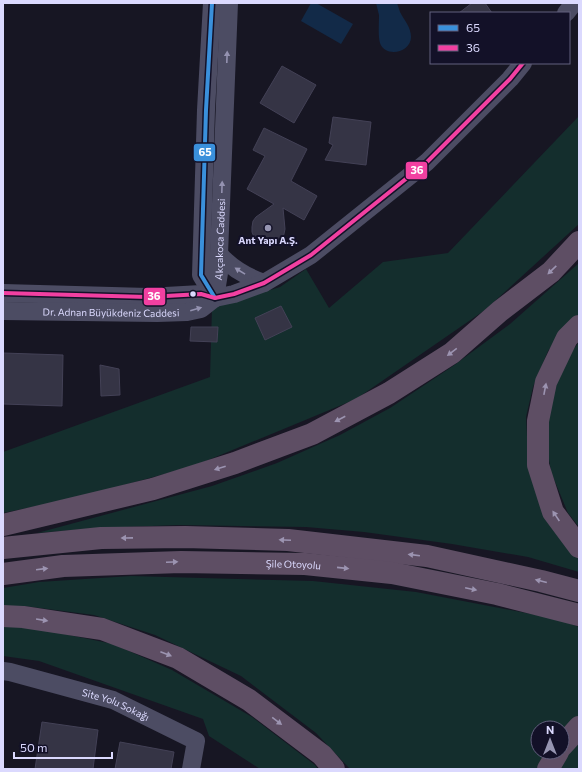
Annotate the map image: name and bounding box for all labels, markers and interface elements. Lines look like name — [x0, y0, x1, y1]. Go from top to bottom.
legend — [430, 12, 570, 64]
text: 65 — [466, 20, 480, 34]
text: 36 — [466, 40, 480, 54]
one-way arrow — [224, 50, 230, 63]
line badge: 65 — [193, 143, 216, 162]
text: 65 — [198, 145, 212, 158]
line badge: 36 — [405, 161, 428, 180]
text: 36 — [410, 163, 424, 176]
one-way arrow — [219, 180, 225, 193]
street label: Akçakoca Caddesi — [212, 198, 227, 281]
marker: Ant Yapı A.Ş. — [263, 223, 273, 233]
place label: Ant Yapı A.Ş. — [238, 234, 298, 246]
one-way arrow — [547, 265, 557, 275]
one-way arrow — [234, 268, 246, 275]
line badge: 36 — [143, 287, 166, 306]
text: 36 — [147, 289, 161, 302]
unlabelled marker — [188, 289, 198, 299]
street label: Dr. Adnan Büyükdeniz Caddesi — [43, 306, 180, 319]
one-way arrow — [190, 306, 202, 312]
one-way arrow — [446, 348, 457, 357]
one-way arrow — [542, 383, 548, 396]
one-way arrow — [334, 415, 346, 422]
one-way arrow — [214, 465, 226, 471]
one-way arrow — [552, 510, 560, 521]
one-way arrow — [120, 535, 133, 541]
one-way arrow — [278, 537, 291, 543]
one-way arrow — [408, 551, 420, 558]
street label: Şile Otoyolu — [266, 557, 322, 572]
one-way arrow — [166, 559, 178, 566]
one-way arrow — [337, 565, 349, 571]
one-way arrow — [36, 566, 48, 572]
one-way arrow — [535, 578, 547, 584]
one-way arrow — [465, 587, 478, 593]
one-way arrow — [36, 617, 48, 623]
one-way arrow — [161, 651, 173, 657]
street label: Site Yolu Sokağı — [81, 686, 152, 723]
one-way arrow — [272, 717, 283, 726]
north arrow — [530, 720, 570, 760]
text: N — [546, 723, 554, 736]
scale bar — [14, 734, 112, 760]
text: 50 m — [20, 740, 48, 754]

